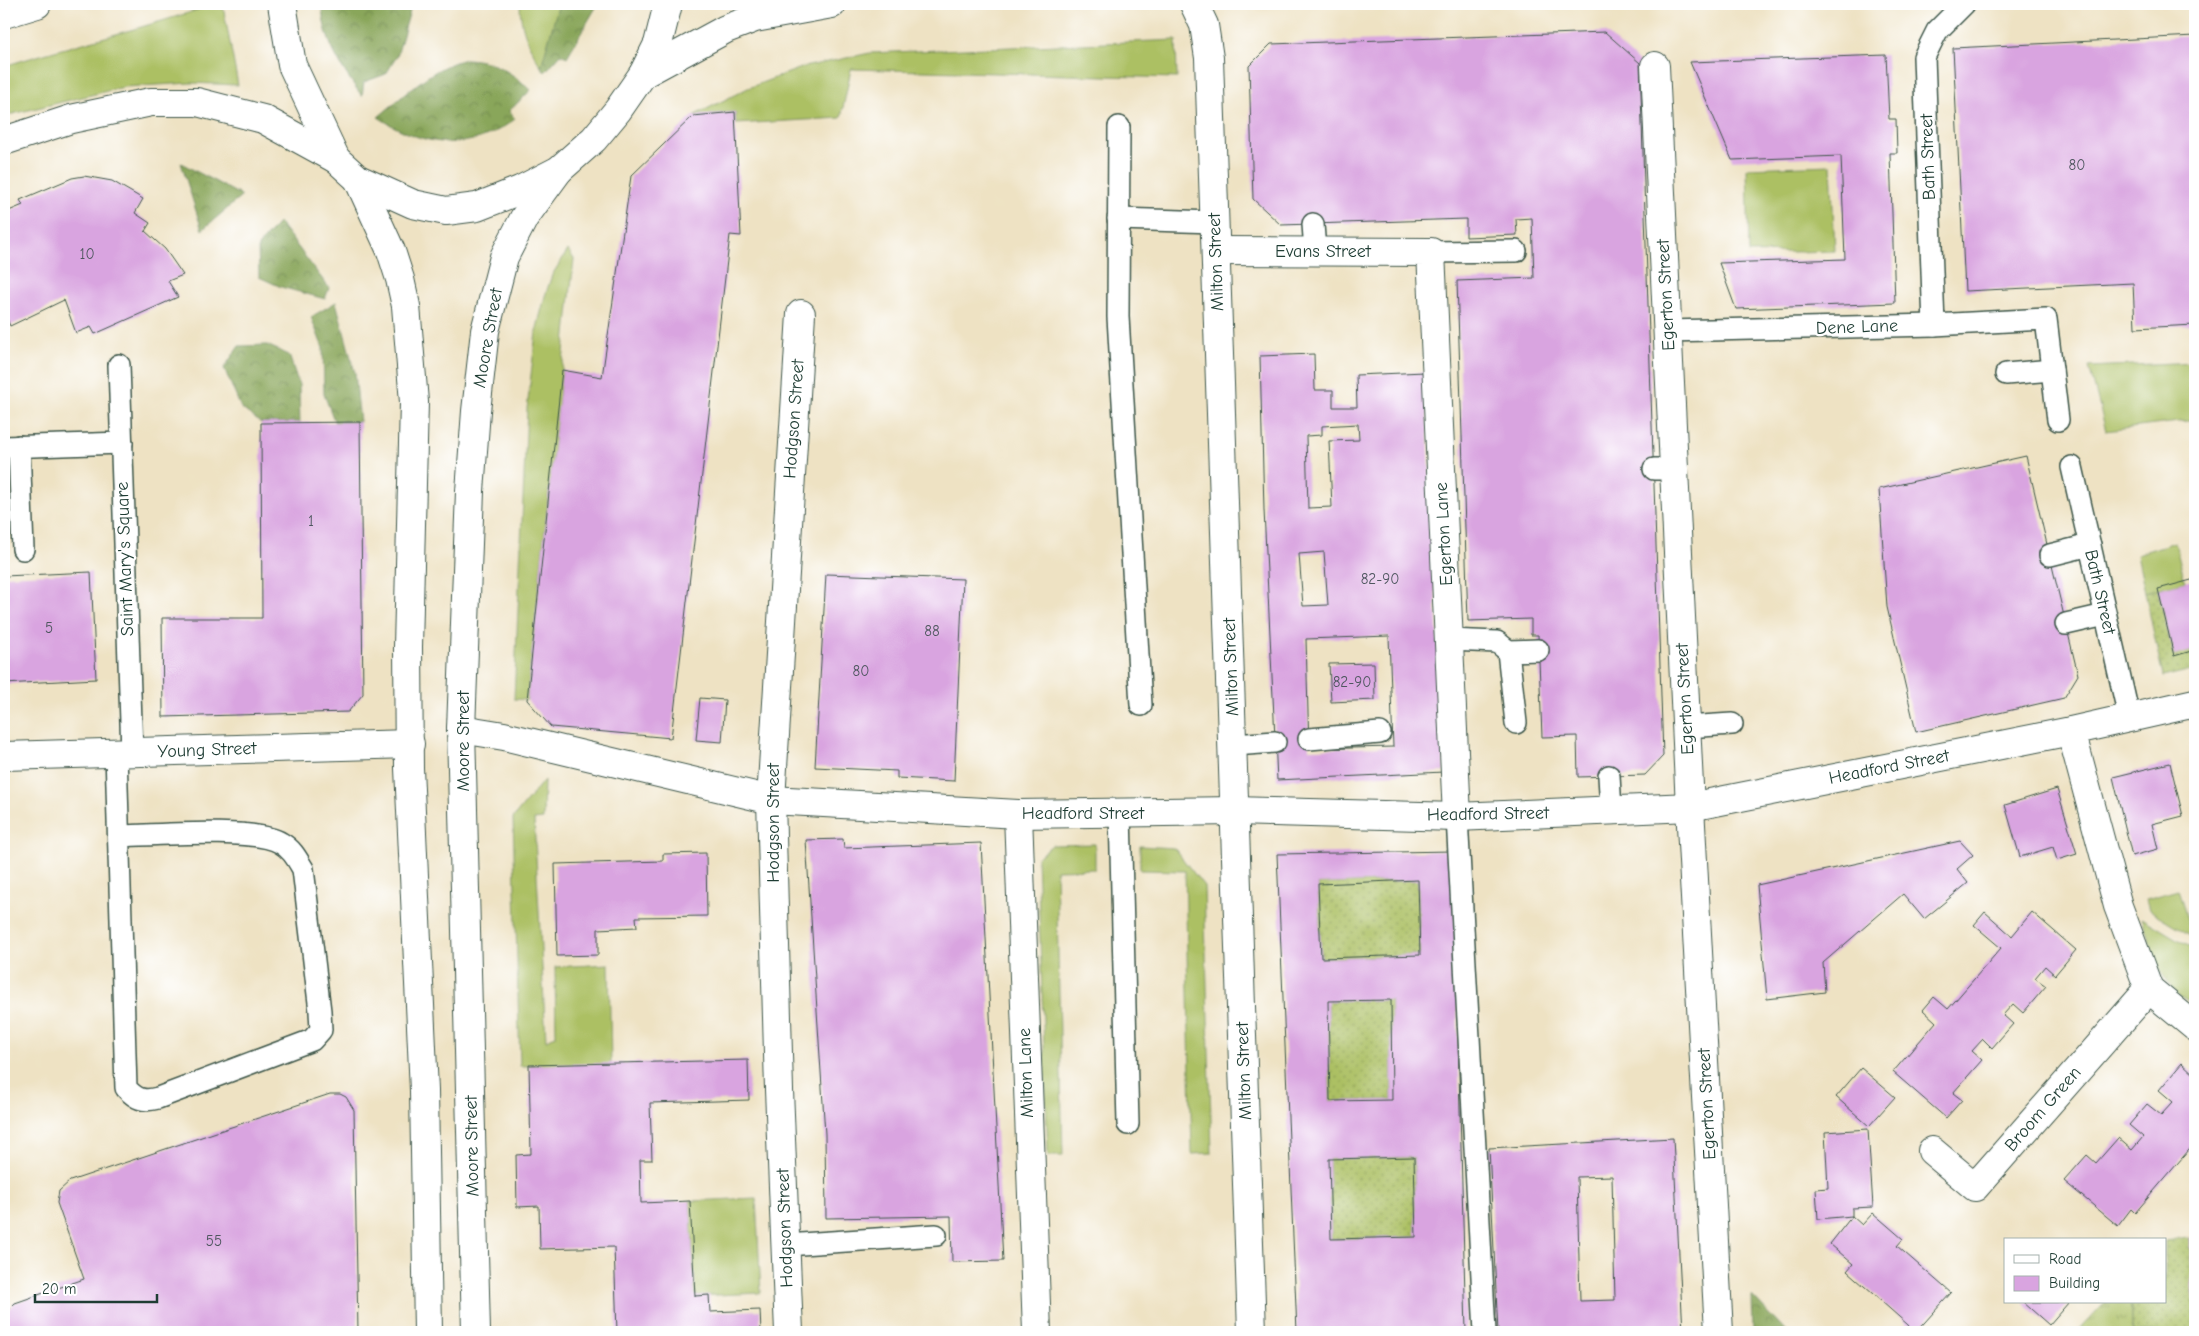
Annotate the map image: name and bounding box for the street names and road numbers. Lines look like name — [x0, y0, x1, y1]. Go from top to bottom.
street label: Bath Street — [1916, 113, 1940, 201]
street label: Milton Street — [1204, 212, 1228, 311]
street label: Egerton Street — [1653, 238, 1679, 351]
street label: Evans Street — [1275, 241, 1372, 262]
street label: Moore Street — [469, 286, 507, 390]
street label: Dene Lane — [1816, 315, 1898, 339]
street label: Hodgson Street — [779, 358, 809, 479]
street label: Saint Mary's Square — [112, 481, 138, 637]
street label: Egerton Lane — [1431, 482, 1457, 586]
street label: Bath Street — [2080, 548, 2120, 637]
street label: Milton Street — [1219, 617, 1243, 716]
street label: Egerton Street — [1672, 642, 1698, 755]
street label: Moore Street — [453, 690, 474, 792]
street label: Young Street — [157, 738, 258, 762]
street label: Headford Street — [1827, 745, 1952, 789]
street label: Hodgson Street — [763, 762, 784, 883]
street label: Headford Street — [1427, 802, 1550, 826]
street label: Headford Street — [1022, 803, 1145, 824]
street label: Milton Street — [1232, 1021, 1256, 1120]
street label: Milton Lane — [1014, 1028, 1038, 1118]
street label: Egerton Street — [1694, 1047, 1720, 1160]
street label: Broom Green — [2000, 1062, 2086, 1156]
street label: Moore Street — [461, 1094, 483, 1197]
street label: Hodgson Street — [772, 1167, 798, 1288]

